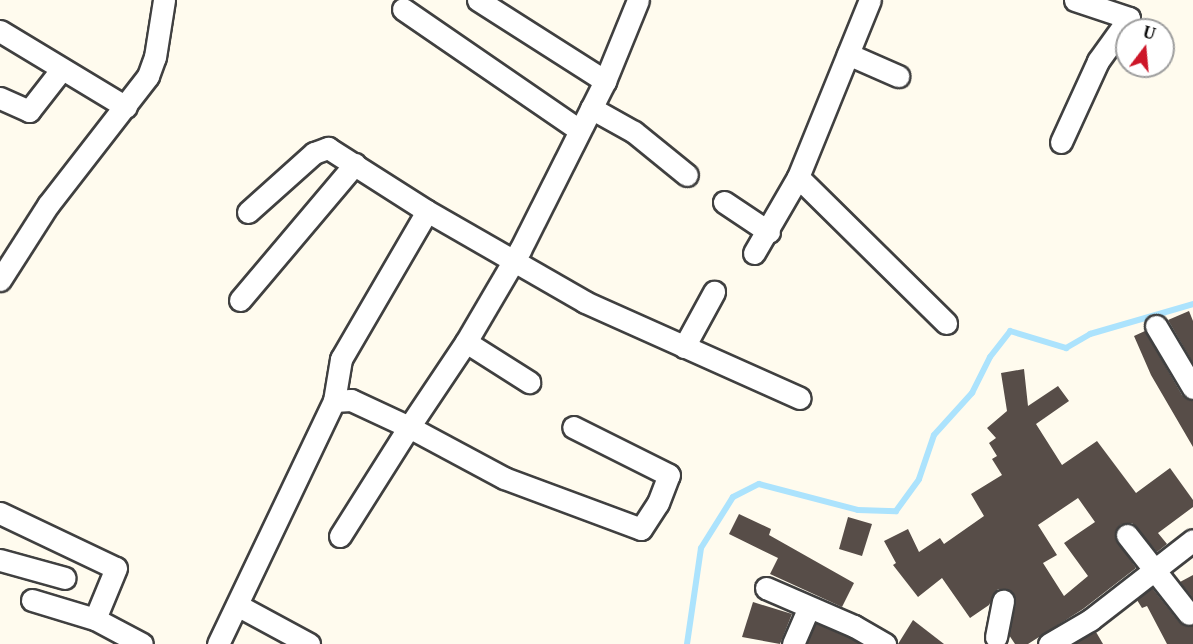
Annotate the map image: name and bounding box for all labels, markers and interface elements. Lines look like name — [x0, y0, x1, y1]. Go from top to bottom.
north arrow — [1115, 18, 1175, 78]
text: U — [1141, 21, 1158, 44]

